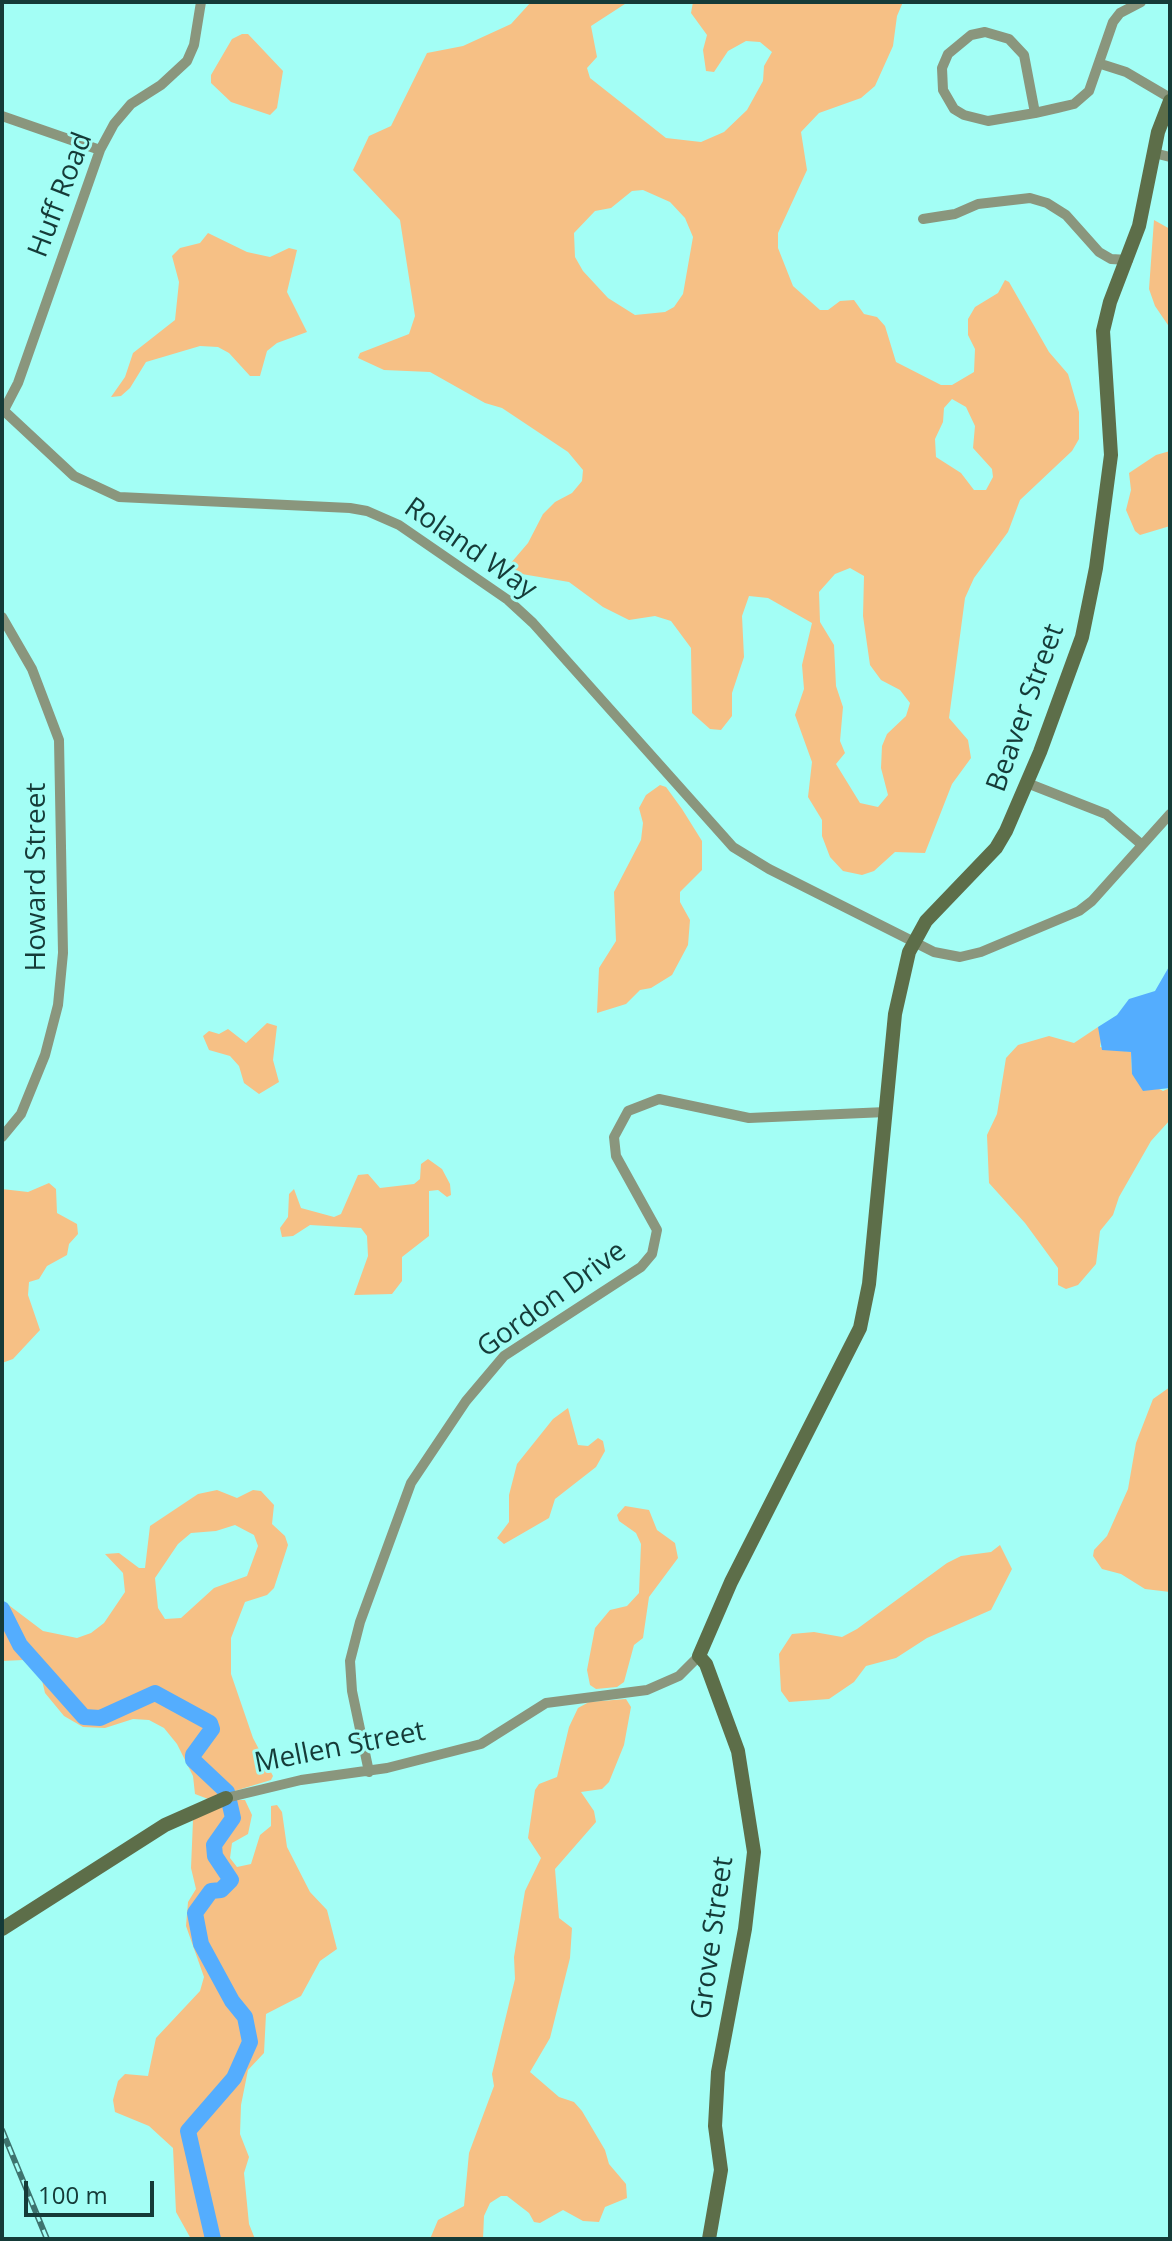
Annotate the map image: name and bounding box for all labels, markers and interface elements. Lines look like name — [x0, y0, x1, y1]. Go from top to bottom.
street label: Huff Road — [22, 128, 100, 262]
street label: Roland Way — [397, 491, 543, 607]
street label: Beaver Street — [980, 620, 1072, 796]
street label: Howard Street — [20, 783, 54, 971]
street label: Gordon Drive — [471, 1235, 633, 1365]
street label: Mellen Street — [252, 1715, 428, 1781]
street label: Grove Street — [685, 1855, 741, 2021]
scale bar — [28, 2165, 158, 2215]
text: 100 m — [38, 2178, 108, 2211]

